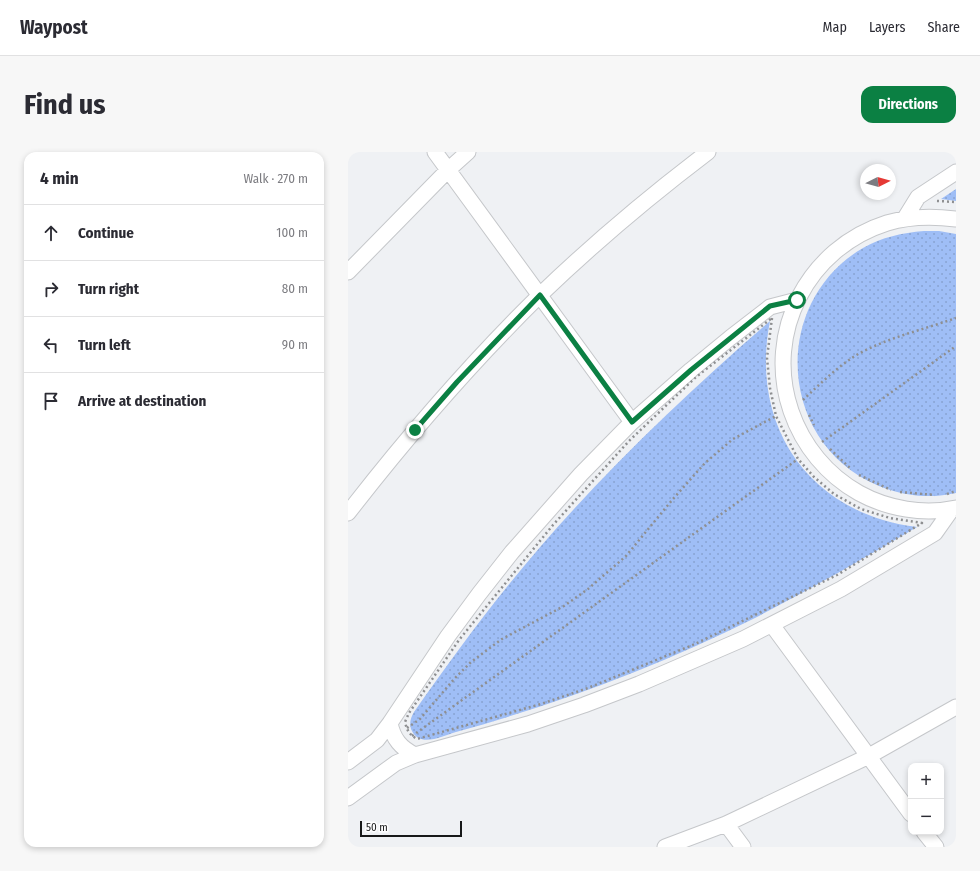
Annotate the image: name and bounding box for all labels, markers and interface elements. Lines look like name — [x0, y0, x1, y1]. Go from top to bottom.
text: Waypost — [20, 16, 88, 39]
text: Map — [823, 19, 847, 36]
text: Layers — [869, 19, 905, 36]
text: Share — [927, 19, 960, 36]
button: Directions — [861, 86, 956, 123]
text: Find us — [24, 88, 106, 121]
north arrow — [860, 164, 896, 200]
text: 4 min — [40, 168, 79, 189]
text: Walk · 270 m — [243, 171, 308, 186]
icon: ahead — [40, 222, 62, 244]
text: Continue — [78, 224, 134, 242]
text: 100 m — [276, 225, 308, 240]
icon: right — [40, 278, 62, 300]
text: Turn right — [78, 280, 139, 298]
text: 80 m — [282, 281, 308, 296]
route start — [788, 291, 806, 309]
icon: left — [40, 334, 62, 356]
text: Turn left — [78, 336, 131, 354]
text: 90 m — [282, 337, 308, 352]
icon: arrive — [40, 390, 62, 412]
text: Arrive at destination — [78, 392, 206, 410]
route end — [406, 421, 424, 439]
map controls — [908, 763, 944, 835]
button: + — [908, 763, 944, 799]
button: − — [908, 799, 944, 835]
scale bar — [360, 819, 462, 838]
text: 50 m — [366, 821, 388, 834]

